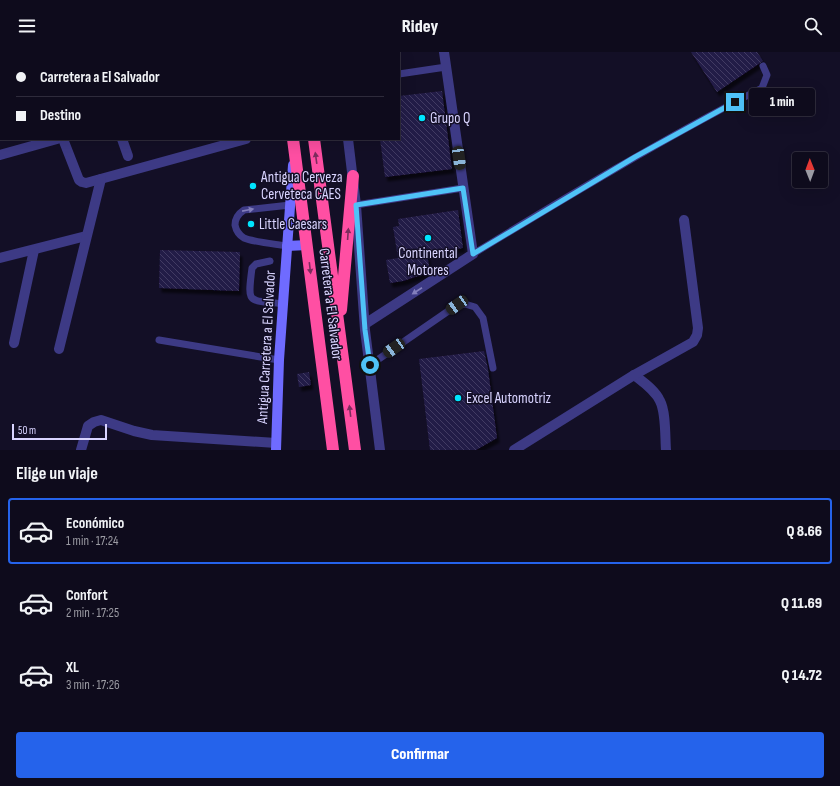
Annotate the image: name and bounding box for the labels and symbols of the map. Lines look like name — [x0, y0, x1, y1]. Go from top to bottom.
callout: 1 min — [749, 88, 815, 116]
route end — [726, 93, 744, 111]
place label: Grupo Q — [430, 109, 470, 128]
marker: Grupo Q — [417, 113, 427, 123]
car — [451, 145, 467, 171]
one-way arrow — [313, 151, 319, 164]
north arrow — [792, 152, 828, 188]
place label: Antigua Cerveza Cerveteca CAES — [260, 168, 343, 204]
marker: Antigua Cerveza Cerveteca CAES — [248, 181, 258, 191]
one-way arrow — [242, 207, 255, 213]
place label: Little Caesars — [259, 215, 327, 234]
marker: Little Caesars — [246, 219, 256, 229]
one-way arrow — [344, 228, 351, 240]
marker: Continental Motores — [423, 233, 433, 243]
place label: Continental Motores — [398, 244, 458, 280]
street label: Carretera a El Salvador — [314, 247, 347, 362]
one-way arrow — [307, 262, 313, 274]
street label: Antigua Carretera a El Salvador — [253, 269, 280, 425]
one-way arrow — [412, 287, 422, 295]
car — [444, 293, 470, 317]
car — [381, 336, 407, 360]
route start — [361, 356, 379, 374]
place label: Excel Automotriz — [466, 389, 552, 408]
marker: Excel Automotriz — [453, 393, 463, 403]
one-way arrow — [347, 405, 353, 417]
scale bar — [12, 422, 107, 441]

